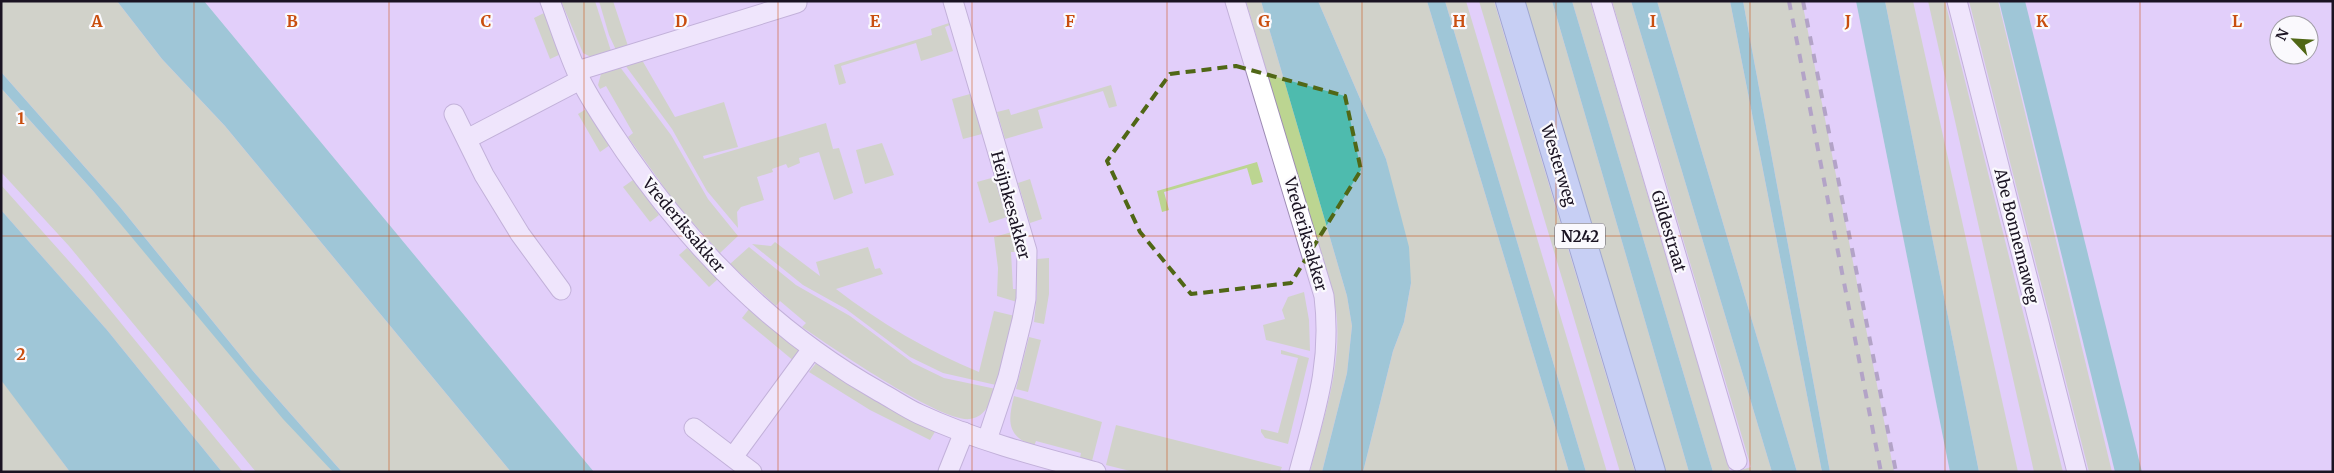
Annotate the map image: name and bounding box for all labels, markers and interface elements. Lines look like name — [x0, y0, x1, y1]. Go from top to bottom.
text: A — [90, 11, 103, 31]
text: B — [286, 11, 298, 31]
text: C — [481, 11, 491, 31]
text: D — [675, 11, 687, 31]
text: E — [870, 11, 881, 31]
text: F — [1065, 11, 1075, 31]
text: G — [1258, 11, 1270, 31]
text: H — [1452, 11, 1466, 31]
text: I — [1650, 11, 1656, 31]
text: J — [1844, 11, 1851, 31]
text: K — [2036, 11, 2048, 31]
text: L — [2232, 11, 2242, 31]
north arrow — [2269, 15, 2319, 65]
text: N — [2272, 26, 2293, 43]
text: 1 — [17, 108, 25, 128]
street label: Westerweg — [1537, 120, 1581, 209]
street label: Heijnkesakker — [987, 149, 1035, 261]
street label: Abe Bonnemaweg — [1990, 165, 2044, 306]
street label: Vrederiksakker — [638, 173, 730, 277]
street label: Vrederiksakker — [1280, 174, 1332, 294]
street label: Gildestraat — [1647, 188, 1691, 275]
road number: N242 — [1555, 224, 1605, 248]
text: 2 — [16, 344, 26, 364]

